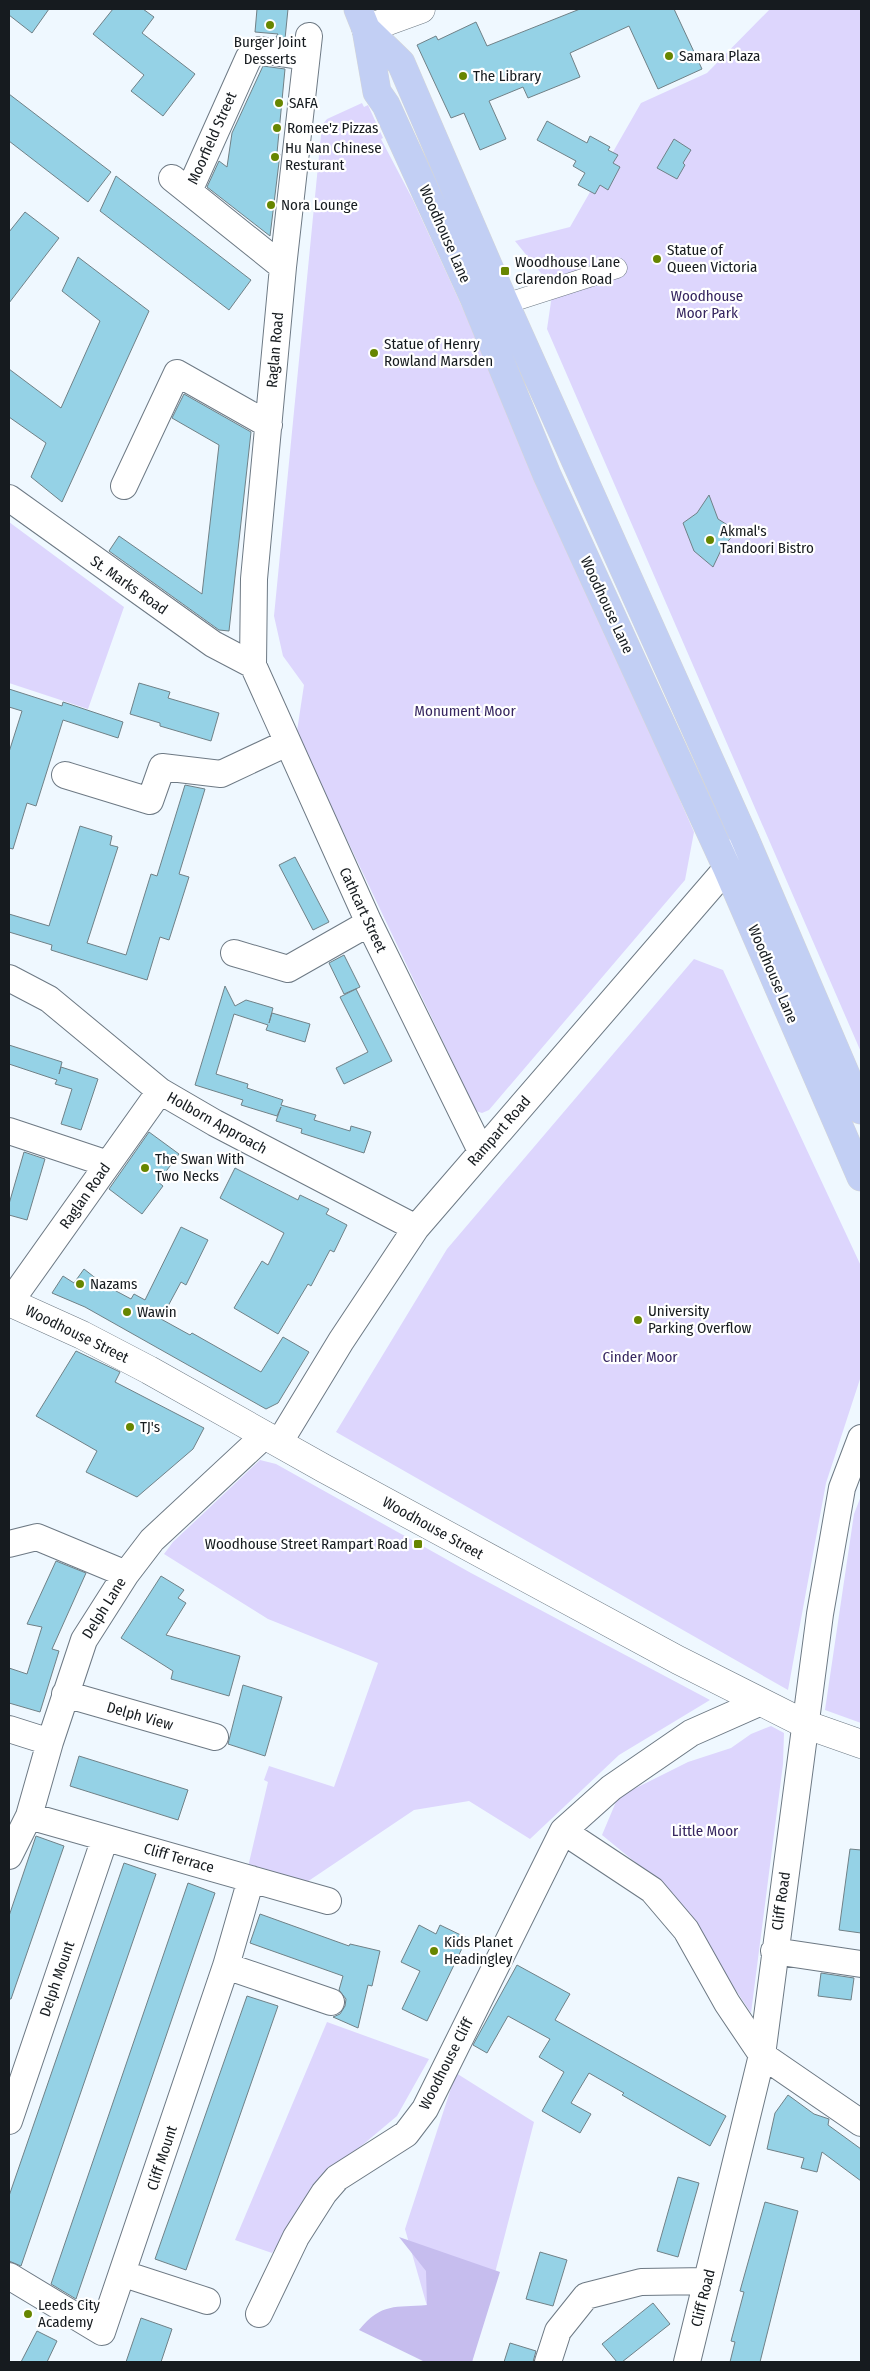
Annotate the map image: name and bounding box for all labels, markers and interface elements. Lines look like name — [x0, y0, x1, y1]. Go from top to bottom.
marker: Burger Joint Desserts — [264, 19, 276, 31]
place label: Burger Joint Desserts — [234, 33, 306, 68]
place label: Samara Plaza — [679, 47, 760, 65]
marker: Samara Plaza — [663, 50, 675, 62]
place label: The Library — [473, 67, 542, 85]
marker: The Library — [457, 70, 469, 82]
street label: Moorfield Street — [184, 89, 240, 187]
place label: SAFA — [289, 94, 318, 112]
marker: SAFA — [273, 97, 285, 109]
place label: Romee'z Pizzas — [287, 119, 378, 137]
marker: Romee'z Pizzas — [271, 122, 283, 134]
place label: Hu Nan Chinese Resturant — [285, 139, 382, 174]
marker: Hu Nan Chinese Resturant — [269, 151, 281, 163]
street label: Woodhouse Lane — [415, 182, 475, 286]
place label: Nora Lounge — [281, 196, 358, 214]
marker: Nora Lounge — [265, 199, 277, 211]
place label: Statue of Queen Victoria — [667, 241, 757, 276]
place label: Woodhouse Lane Clarendon Road — [515, 253, 620, 288]
marker: Statue of Queen Victoria — [651, 253, 663, 265]
marker: Woodhouse Lane Clarendon Road — [499, 265, 511, 277]
park label: Woodhouse Moor Park — [671, 287, 743, 322]
street label: Raglan Road — [263, 311, 287, 389]
place label: Statue of Henry Rowland Marsden — [384, 335, 493, 370]
marker: Statue of Henry Rowland Marsden — [368, 347, 380, 359]
place label: Akmal's Tandoori Bistro — [720, 522, 814, 557]
marker: Akmal's Tandoori Bistro — [704, 534, 716, 546]
street label: St. Marks Road — [87, 552, 171, 618]
street label: Woodhouse Lane — [577, 554, 637, 656]
park label: Monument Moor — [414, 702, 516, 720]
street label: Cathcart Street — [335, 865, 391, 955]
street label: Woodhouse Lane — [744, 922, 802, 1026]
street label: Holborn Approach — [164, 1088, 270, 1158]
street label: Rampart Road — [464, 1092, 534, 1170]
place label: The Swan With Two Necks — [155, 1150, 244, 1185]
street label: Raglan Road — [56, 1160, 114, 1232]
marker: The Swan With Two Necks — [139, 1162, 151, 1174]
place label: Nazams — [90, 1275, 138, 1293]
marker: Nazams — [74, 1278, 86, 1290]
street label: Woodhouse Street — [22, 1301, 132, 1367]
place label: University Parking Overflow — [648, 1302, 752, 1337]
place label: Wawin — [137, 1303, 177, 1321]
marker: Wawin — [121, 1306, 133, 1318]
marker: University Parking Overflow — [632, 1314, 644, 1326]
park label: Cinder Moor — [602, 1348, 678, 1366]
place label: TJ's — [140, 1418, 160, 1436]
marker: TJ's — [124, 1421, 136, 1433]
street label: Woodhouse Street — [379, 1493, 487, 1563]
place label: Woodhouse Street Rampart Road — [205, 1535, 408, 1553]
marker: Woodhouse Street Rampart Road — [412, 1538, 424, 1550]
street label: Delph Lane — [78, 1574, 130, 1642]
street label: Delph View — [105, 1698, 175, 1734]
park label: Little Moor — [672, 1822, 739, 1840]
street label: Cliff Terrace — [142, 1839, 216, 1877]
street label: Cliff Road — [768, 1871, 794, 1931]
place label: Kids Planet Headingley — [444, 1933, 513, 1968]
street label: Delph Mount — [36, 1939, 78, 2019]
marker: Kids Planet Headingley — [428, 1945, 440, 1957]
street label: Woodhouse Cliff — [415, 2014, 477, 2113]
street label: Cliff Mount — [143, 2123, 181, 2193]
street label: Cliff Road — [687, 2267, 719, 2329]
place label: Leeds City Academy — [38, 2296, 100, 2331]
marker: Leeds City Academy — [22, 2308, 34, 2320]

